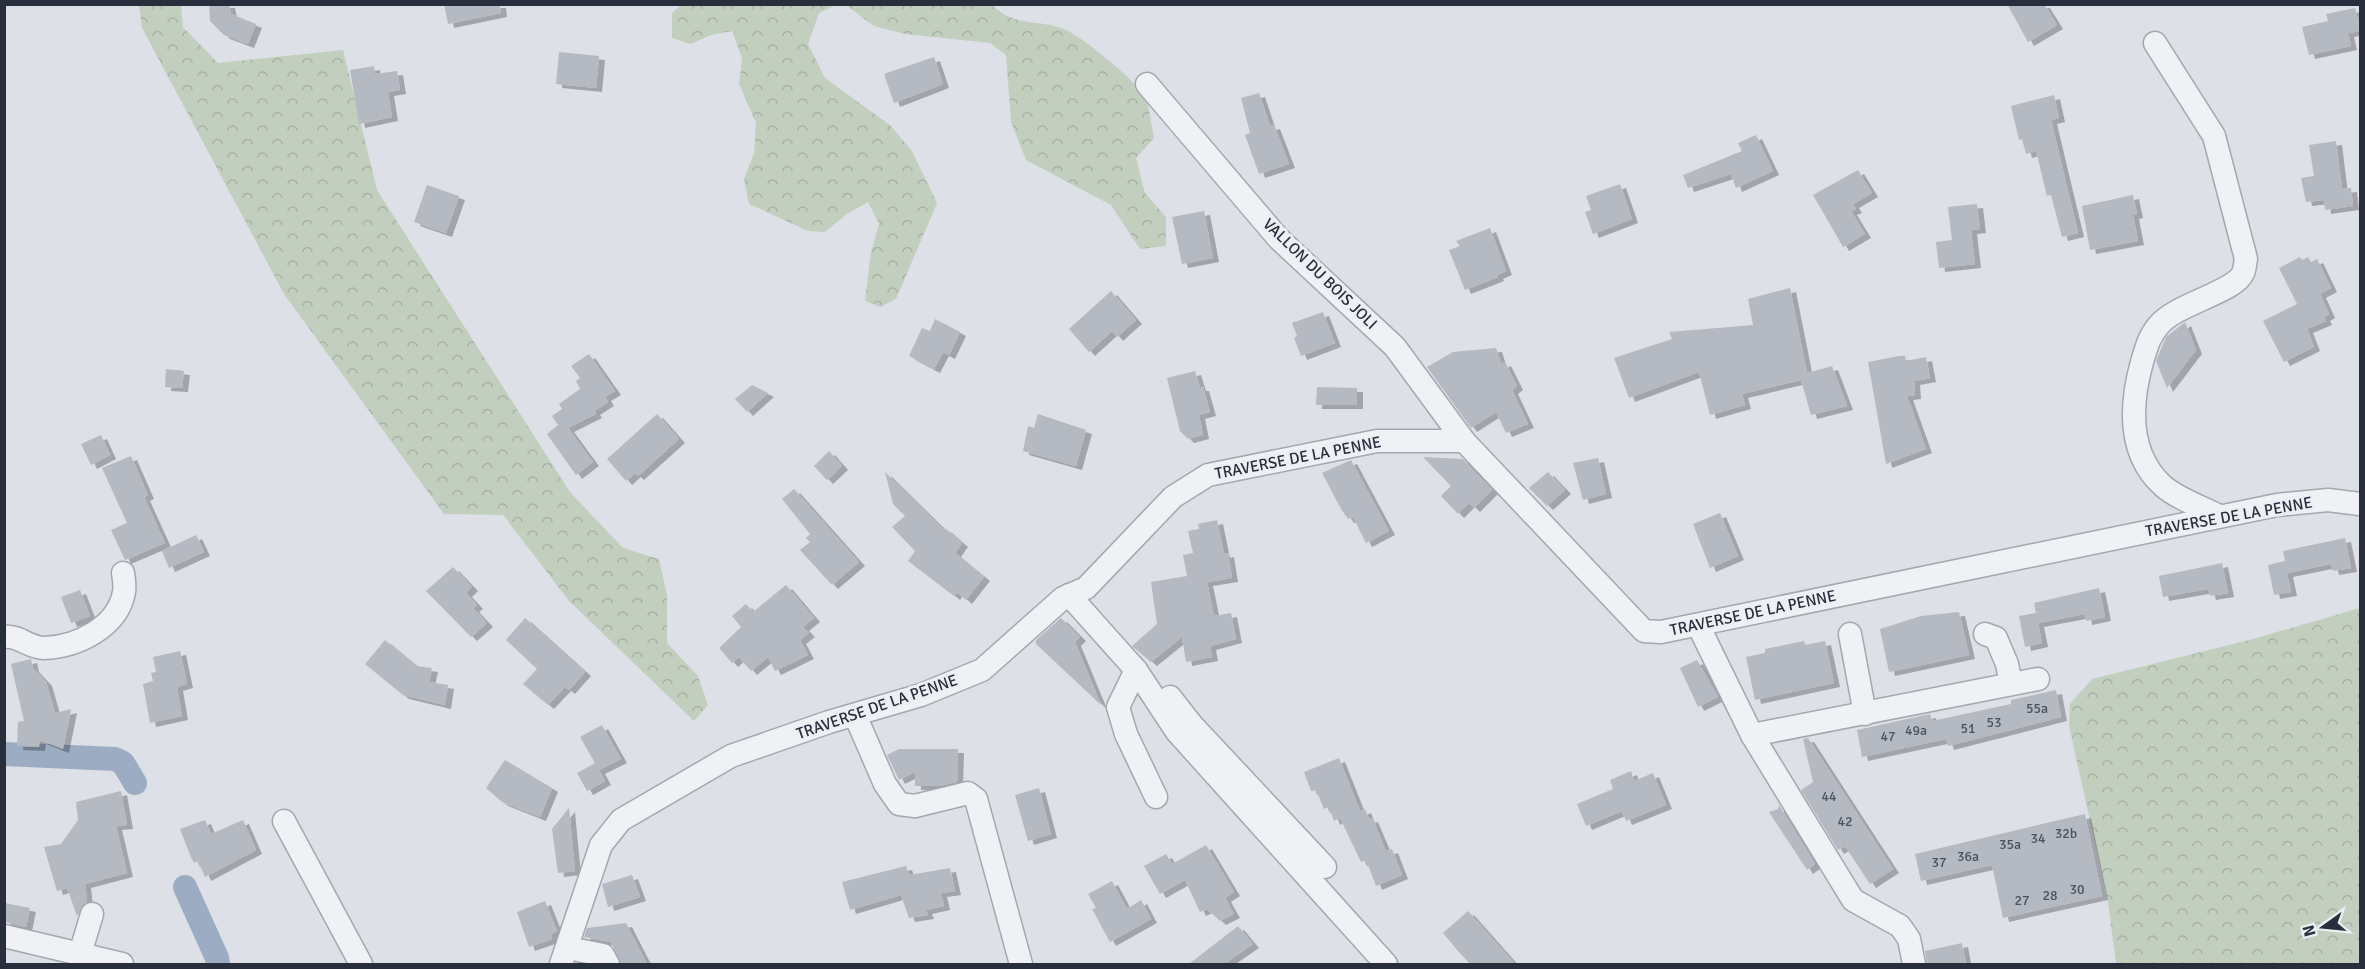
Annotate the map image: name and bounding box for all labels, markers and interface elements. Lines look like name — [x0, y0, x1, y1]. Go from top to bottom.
street label: VALLON DU BOIS JOLI — [1259, 214, 1381, 334]
street label: TRAVERSE DE LA PENNE — [1213, 432, 1383, 484]
street label: TRAVERSE DE LA PENNE — [2144, 492, 2314, 542]
street label: TRAVERSE DE LA PENNE — [1668, 586, 1838, 640]
street label: TRAVERSE DE LA PENNE — [794, 670, 960, 744]
house number: 55a — [2026, 700, 2048, 717]
house number: 53 — [1986, 714, 2002, 731]
house number: 51 — [1960, 720, 1976, 737]
house number: 49a — [1905, 722, 1927, 739]
house number: 47 — [1880, 728, 1896, 745]
house number: 44 — [1821, 788, 1837, 805]
house number: 42 — [1837, 813, 1853, 830]
house number: 32b — [2055, 825, 2077, 842]
house number: 34 — [2030, 830, 2046, 847]
house number: 35a — [1999, 836, 2021, 853]
house number: 36a — [1957, 848, 1979, 865]
house number: 37 — [1931, 854, 1947, 871]
house number: 30 — [2069, 881, 2085, 898]
house number: 28 — [2042, 887, 2058, 904]
house number: 27 — [2014, 892, 2030, 909]
north arrow — [2293, 897, 2353, 957]
text: N — [2298, 923, 2321, 939]

